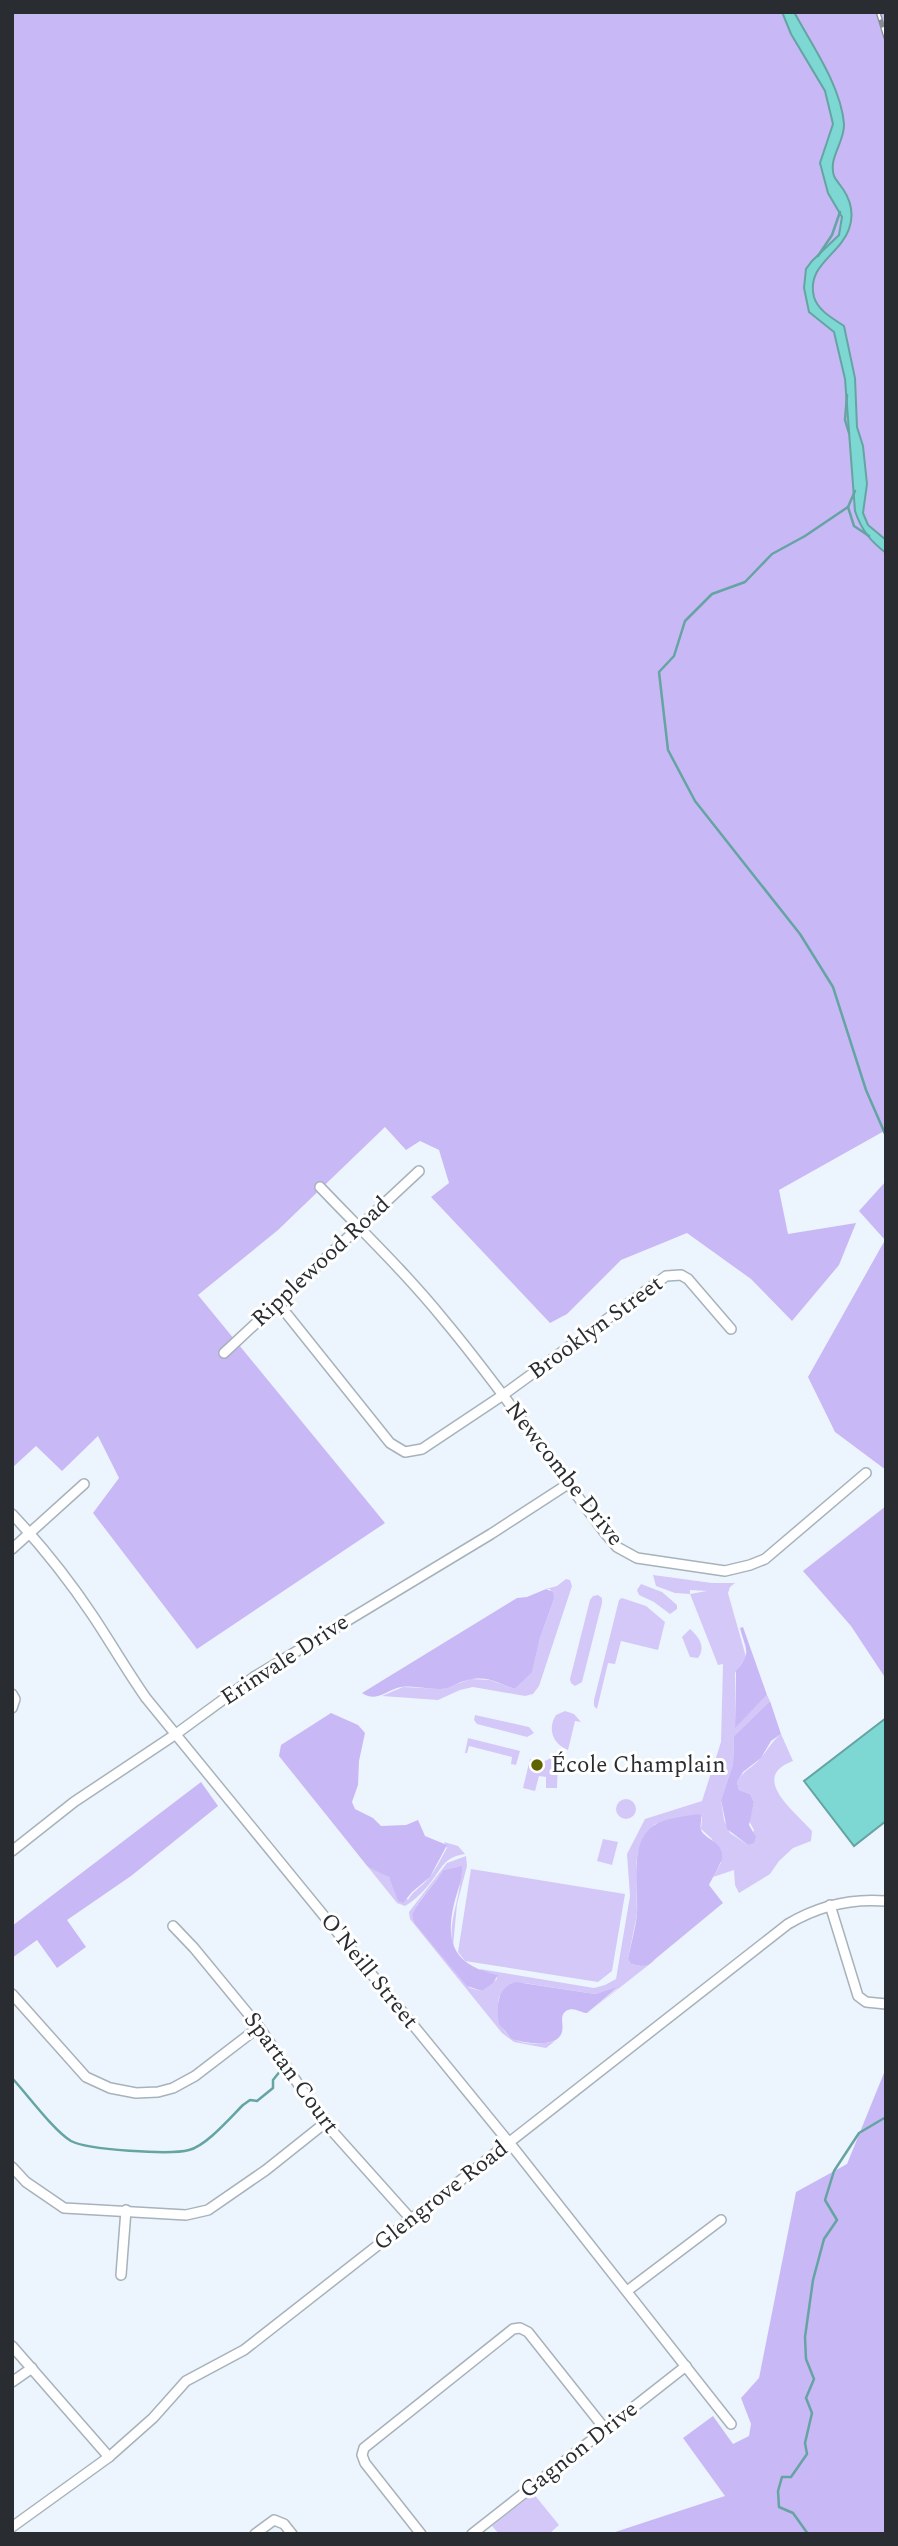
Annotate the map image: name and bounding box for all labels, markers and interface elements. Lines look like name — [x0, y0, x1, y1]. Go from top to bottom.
street label: Ripplewood Road — [244, 1188, 399, 1336]
street label: Brooklyn Street — [521, 1267, 671, 1389]
street label: Newcombe Drive — [496, 1394, 632, 1554]
street label: Erinvale Drive — [214, 1605, 356, 1715]
place label: École Champlain — [551, 1748, 726, 1783]
marker: École Champlain — [529, 1757, 545, 1773]
street label: O'Neill Street — [311, 1905, 427, 2037]
street label: Spartan Court — [235, 2005, 347, 2141]
street label: Glengrove Road — [366, 2132, 516, 2260]
street label: Gagnon Drive — [512, 2392, 646, 2508]

